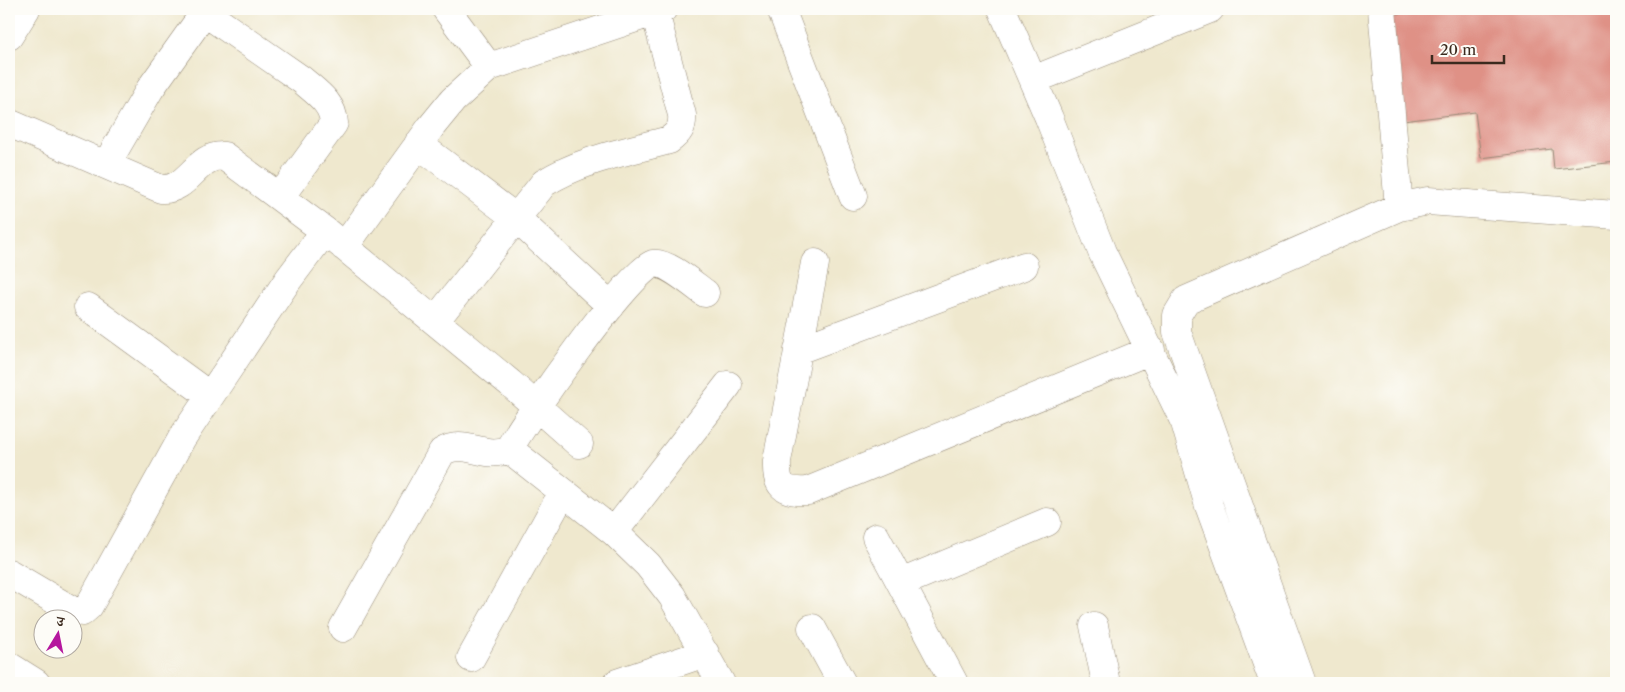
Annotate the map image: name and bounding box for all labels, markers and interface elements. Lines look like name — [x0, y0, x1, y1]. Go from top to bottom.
scale bar — [1432, 32, 1505, 64]
text: 20 m — [1440, 40, 1476, 59]
north arrow — [32, 610, 82, 660]
text: उ — [54, 612, 66, 631]

